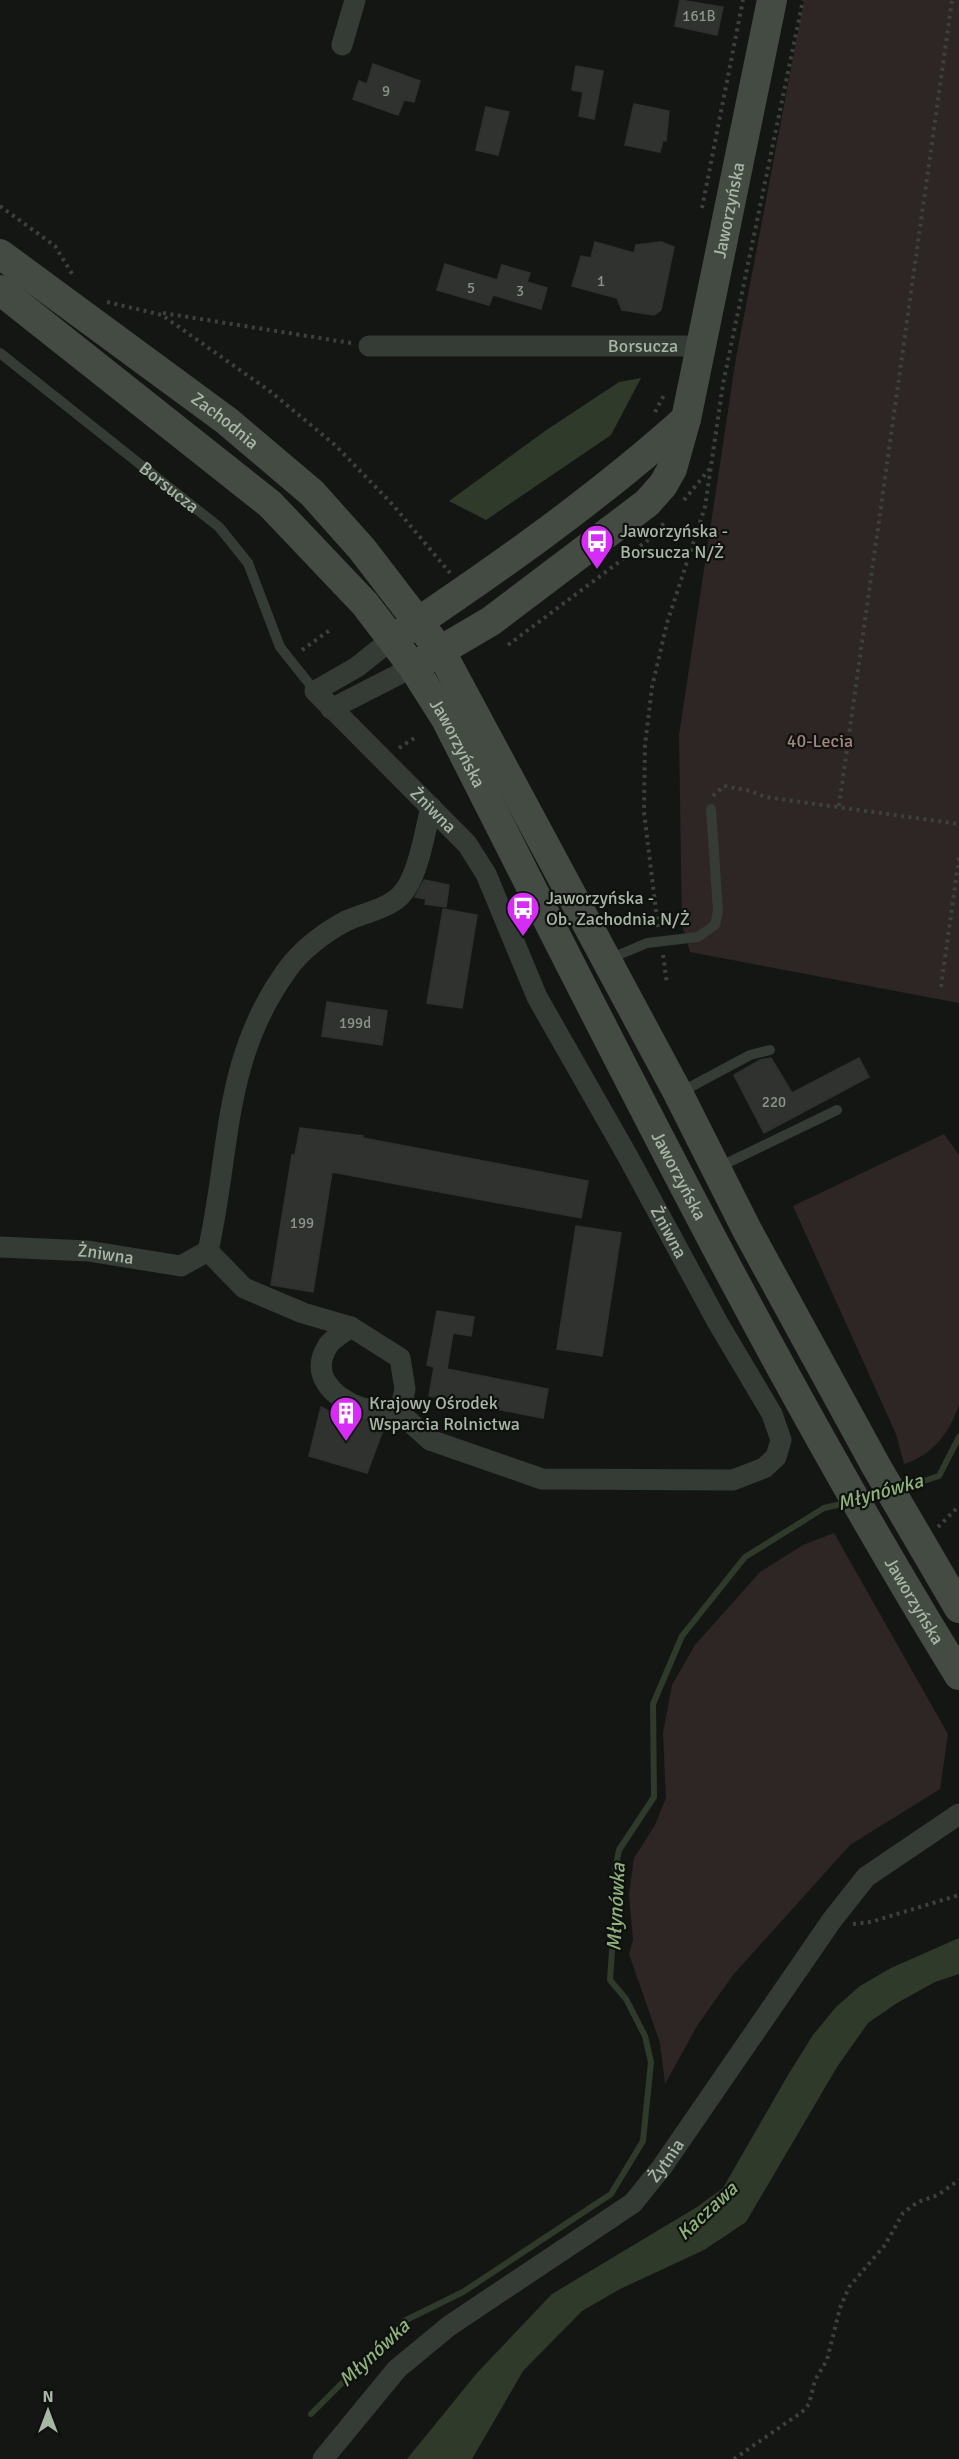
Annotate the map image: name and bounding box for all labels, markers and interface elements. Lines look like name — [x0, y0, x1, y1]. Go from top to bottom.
house number: 161B — [682, 7, 716, 25]
house number: 9 — [382, 82, 390, 100]
street label: Jaworzyńska — [708, 160, 749, 260]
house number: 1 — [597, 272, 605, 290]
house number: 5 — [467, 279, 475, 297]
house number: 3 — [516, 282, 524, 300]
street label: Borsucza — [608, 335, 678, 357]
street label: Zachodnia — [187, 387, 263, 454]
street label: Borsucza — [135, 457, 203, 518]
place label: Jaworzyńska - Borsucza N/Ż — [620, 520, 728, 563]
bus stop icon: Jaworzyńska - Borsucza N/Ż — [579, 523, 615, 570]
street label: Jaworzyńska — [425, 694, 490, 791]
park label: 40-Lecia — [787, 730, 853, 752]
street label: Żniwna — [406, 782, 461, 838]
place label: Jaworzyńska - Ob. Zachodnia N/Ż — [546, 887, 690, 930]
bus stop icon: Jaworzyńska - Ob. Zachodnia N/Ż — [505, 890, 541, 937]
house number: 199d — [339, 1014, 371, 1032]
house number: 220 — [762, 1093, 786, 1111]
street label: Jaworzyńska — [647, 1127, 711, 1224]
street label: Żniwna — [646, 1202, 692, 1262]
house number: 199 — [290, 1214, 314, 1232]
street label: Żniwna — [77, 1240, 135, 1269]
place label: Krajowy Ośrodek Wsparcia Rolnictwa — [369, 1392, 520, 1435]
building icon: Krajowy Ośrodek Wsparcia Rolnictwa — [328, 1395, 364, 1442]
water label: Młynówka — [834, 1468, 927, 1516]
street label: Jaworzyńska — [880, 1553, 949, 1649]
water label: Młynówka — [601, 1861, 631, 1952]
street label: Żytnia — [643, 2135, 689, 2187]
water label: Kaczawa — [671, 2176, 743, 2246]
water label: Młynówka — [333, 2313, 415, 2392]
north arrow — [18, 2381, 78, 2441]
text: N — [42, 2387, 54, 2407]

